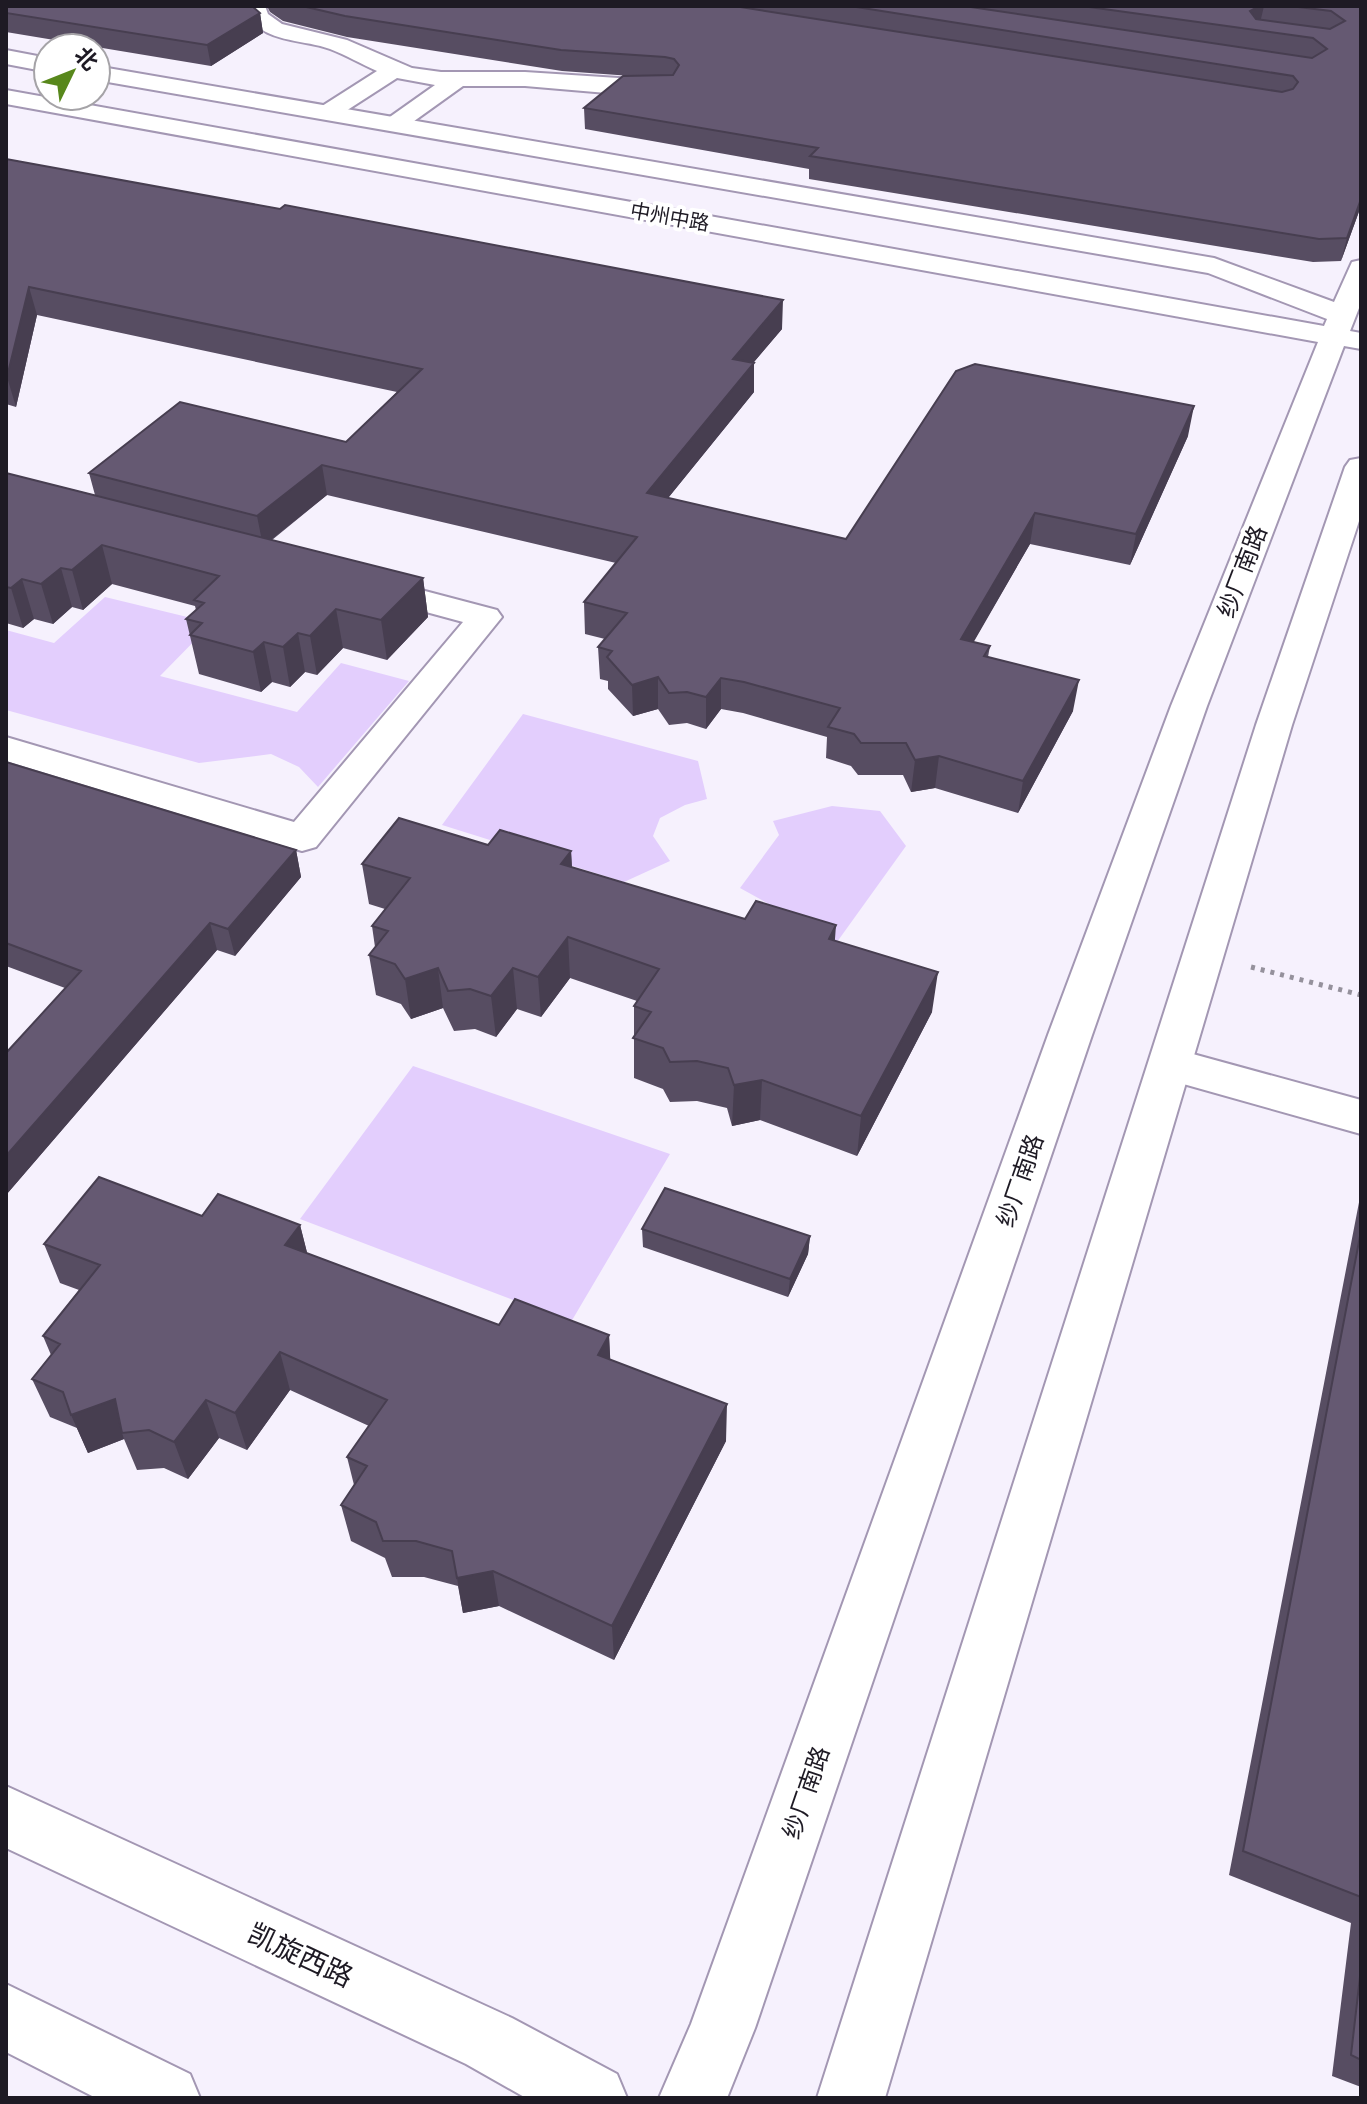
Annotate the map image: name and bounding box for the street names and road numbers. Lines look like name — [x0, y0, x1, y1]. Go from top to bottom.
street label: 中州中路 — [629, 197, 711, 235]
street label: 纱厂南路 — [1210, 521, 1272, 621]
street label: 纱厂南路 — [990, 1130, 1048, 1230]
street label: 纱厂南路 — [776, 1742, 834, 1842]
street label: 凯旋西路 — [243, 1915, 359, 1993]

